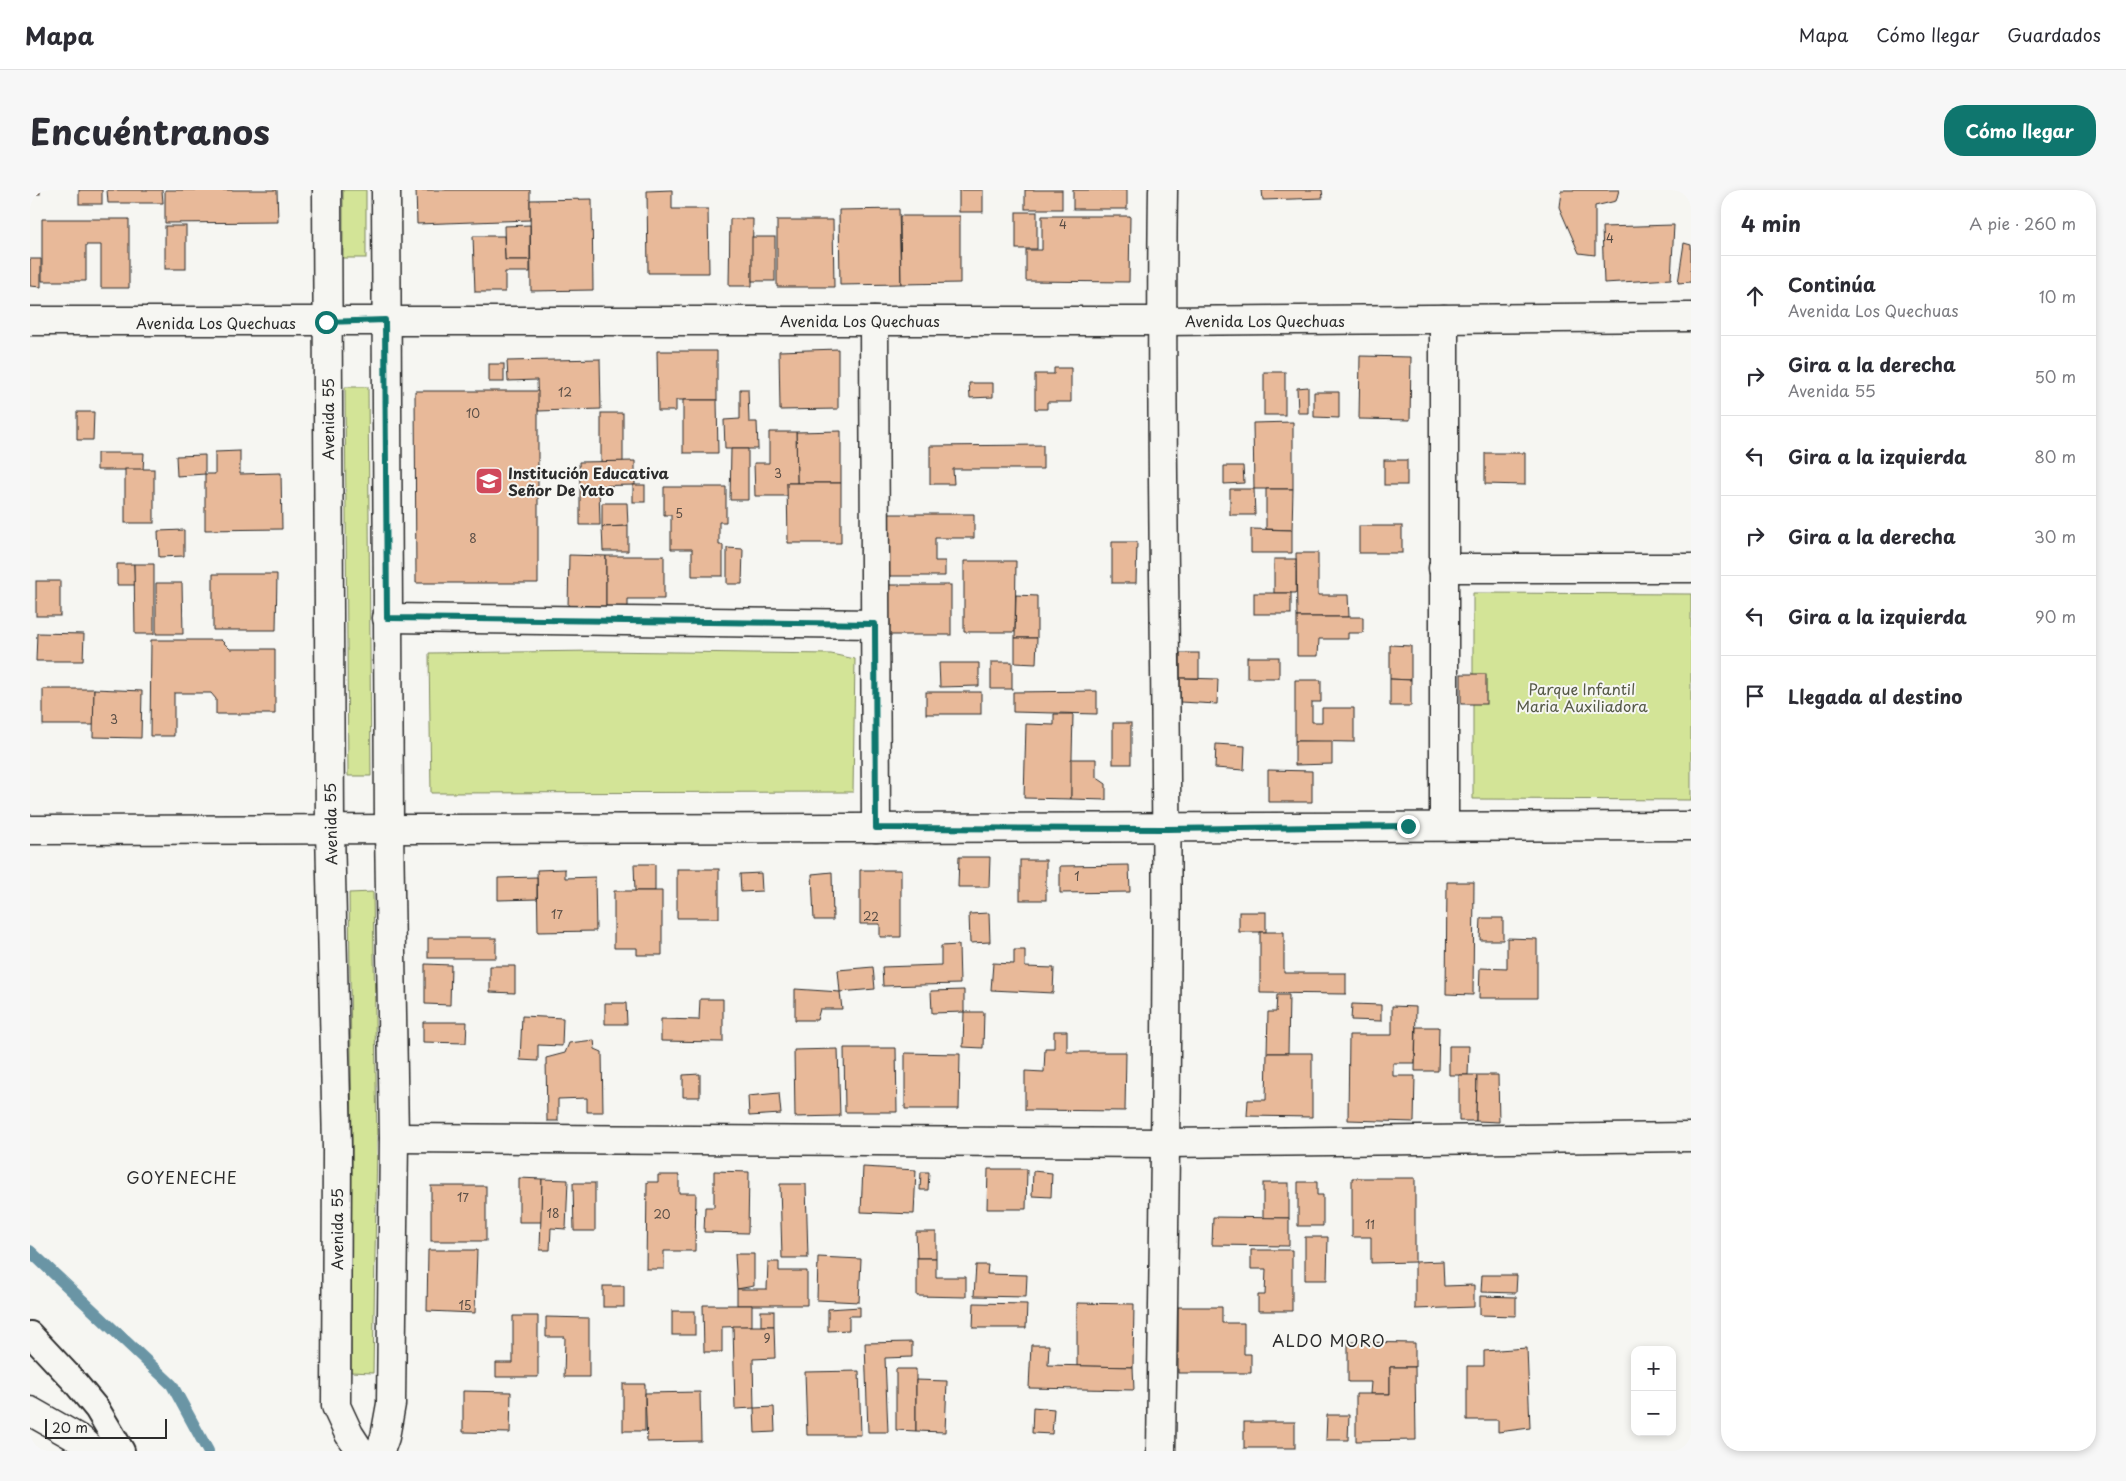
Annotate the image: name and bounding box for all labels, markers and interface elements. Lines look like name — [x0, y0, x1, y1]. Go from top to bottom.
text: Mapa — [25, 17, 94, 53]
text: Mapa — [1799, 21, 1848, 48]
text: Cómo llegar — [1876, 21, 1979, 48]
text: Guardados — [2007, 21, 2101, 48]
text: Encuéntranos — [30, 104, 270, 157]
button: Cómo llegar — [1944, 105, 2096, 156]
text: 4 min — [1741, 207, 1801, 239]
text: A pie · 260 m — [1969, 211, 2076, 235]
house number: 4 — [1059, 215, 1067, 233]
house number: 4 — [1606, 229, 1614, 247]
text: Continúa — [1788, 270, 1876, 298]
icon: ahead — [1741, 282, 1769, 310]
text: 10 m — [2039, 284, 2076, 308]
text: Avenida Los Quechuas — [1788, 298, 1959, 322]
street label: Avenida Los Quechuas — [780, 309, 940, 332]
street label: Avenida Los Quechuas — [1185, 309, 1345, 332]
street label: Avenida Los Quechuas — [136, 311, 296, 334]
route start — [315, 311, 338, 334]
text: Gira a la derecha — [1788, 350, 1956, 378]
icon: right — [1741, 362, 1769, 390]
text: 50 m — [2035, 364, 2076, 388]
street label: Avenida 55 — [316, 378, 339, 460]
text: Avenida 55 — [1788, 378, 1876, 402]
house number: 12 — [558, 383, 572, 401]
house number: 10 — [466, 404, 480, 422]
icon: left — [1741, 442, 1769, 470]
text: Gira a la izquierda — [1788, 442, 1967, 470]
text: 80 m — [2034, 444, 2076, 468]
place label: Institución Educativa Señor De Yato — [508, 461, 670, 501]
house number: 3 — [774, 464, 782, 482]
school or university icon: Institución Educativa Señor De Yato — [474, 466, 504, 496]
house number: 5 — [675, 504, 683, 522]
icon: right — [1741, 522, 1769, 550]
text: Gira a la derecha — [1788, 522, 1956, 550]
text: 30 m — [2034, 524, 2076, 548]
house number: 8 — [469, 529, 477, 547]
icon: left — [1741, 602, 1769, 630]
text: Gira a la izquierda — [1788, 602, 1967, 630]
text: 90 m — [2035, 604, 2076, 628]
park label: Parque Infantil Maria Auxiliadora — [1516, 677, 1648, 717]
icon: arrive — [1741, 682, 1769, 710]
text: Llegada al destino — [1788, 682, 1962, 710]
house number: 3 — [110, 710, 118, 728]
street label: Avenida 55 — [318, 783, 342, 865]
route end — [1397, 815, 1420, 838]
house number: 1 — [1074, 867, 1080, 885]
house number: 17 — [551, 905, 563, 923]
house number: 22 — [863, 907, 879, 925]
district label: GOYENECHE — [126, 1165, 238, 1189]
street label: Avenida 55 — [325, 1188, 348, 1270]
house number: 17 — [457, 1188, 469, 1206]
house number: 18 — [547, 1204, 559, 1222]
house number: 20 — [653, 1205, 671, 1223]
house number: 11 — [1365, 1215, 1375, 1233]
house number: 15 — [458, 1296, 472, 1314]
district label: ALDO MORO — [1272, 1328, 1386, 1352]
house number: 9 — [763, 1329, 771, 1347]
map controls — [1631, 1346, 1676, 1436]
button: + — [1631, 1346, 1676, 1391]
button: − — [1631, 1391, 1676, 1436]
scale bar — [45, 1416, 168, 1439]
text: 20 m — [52, 1417, 88, 1438]

